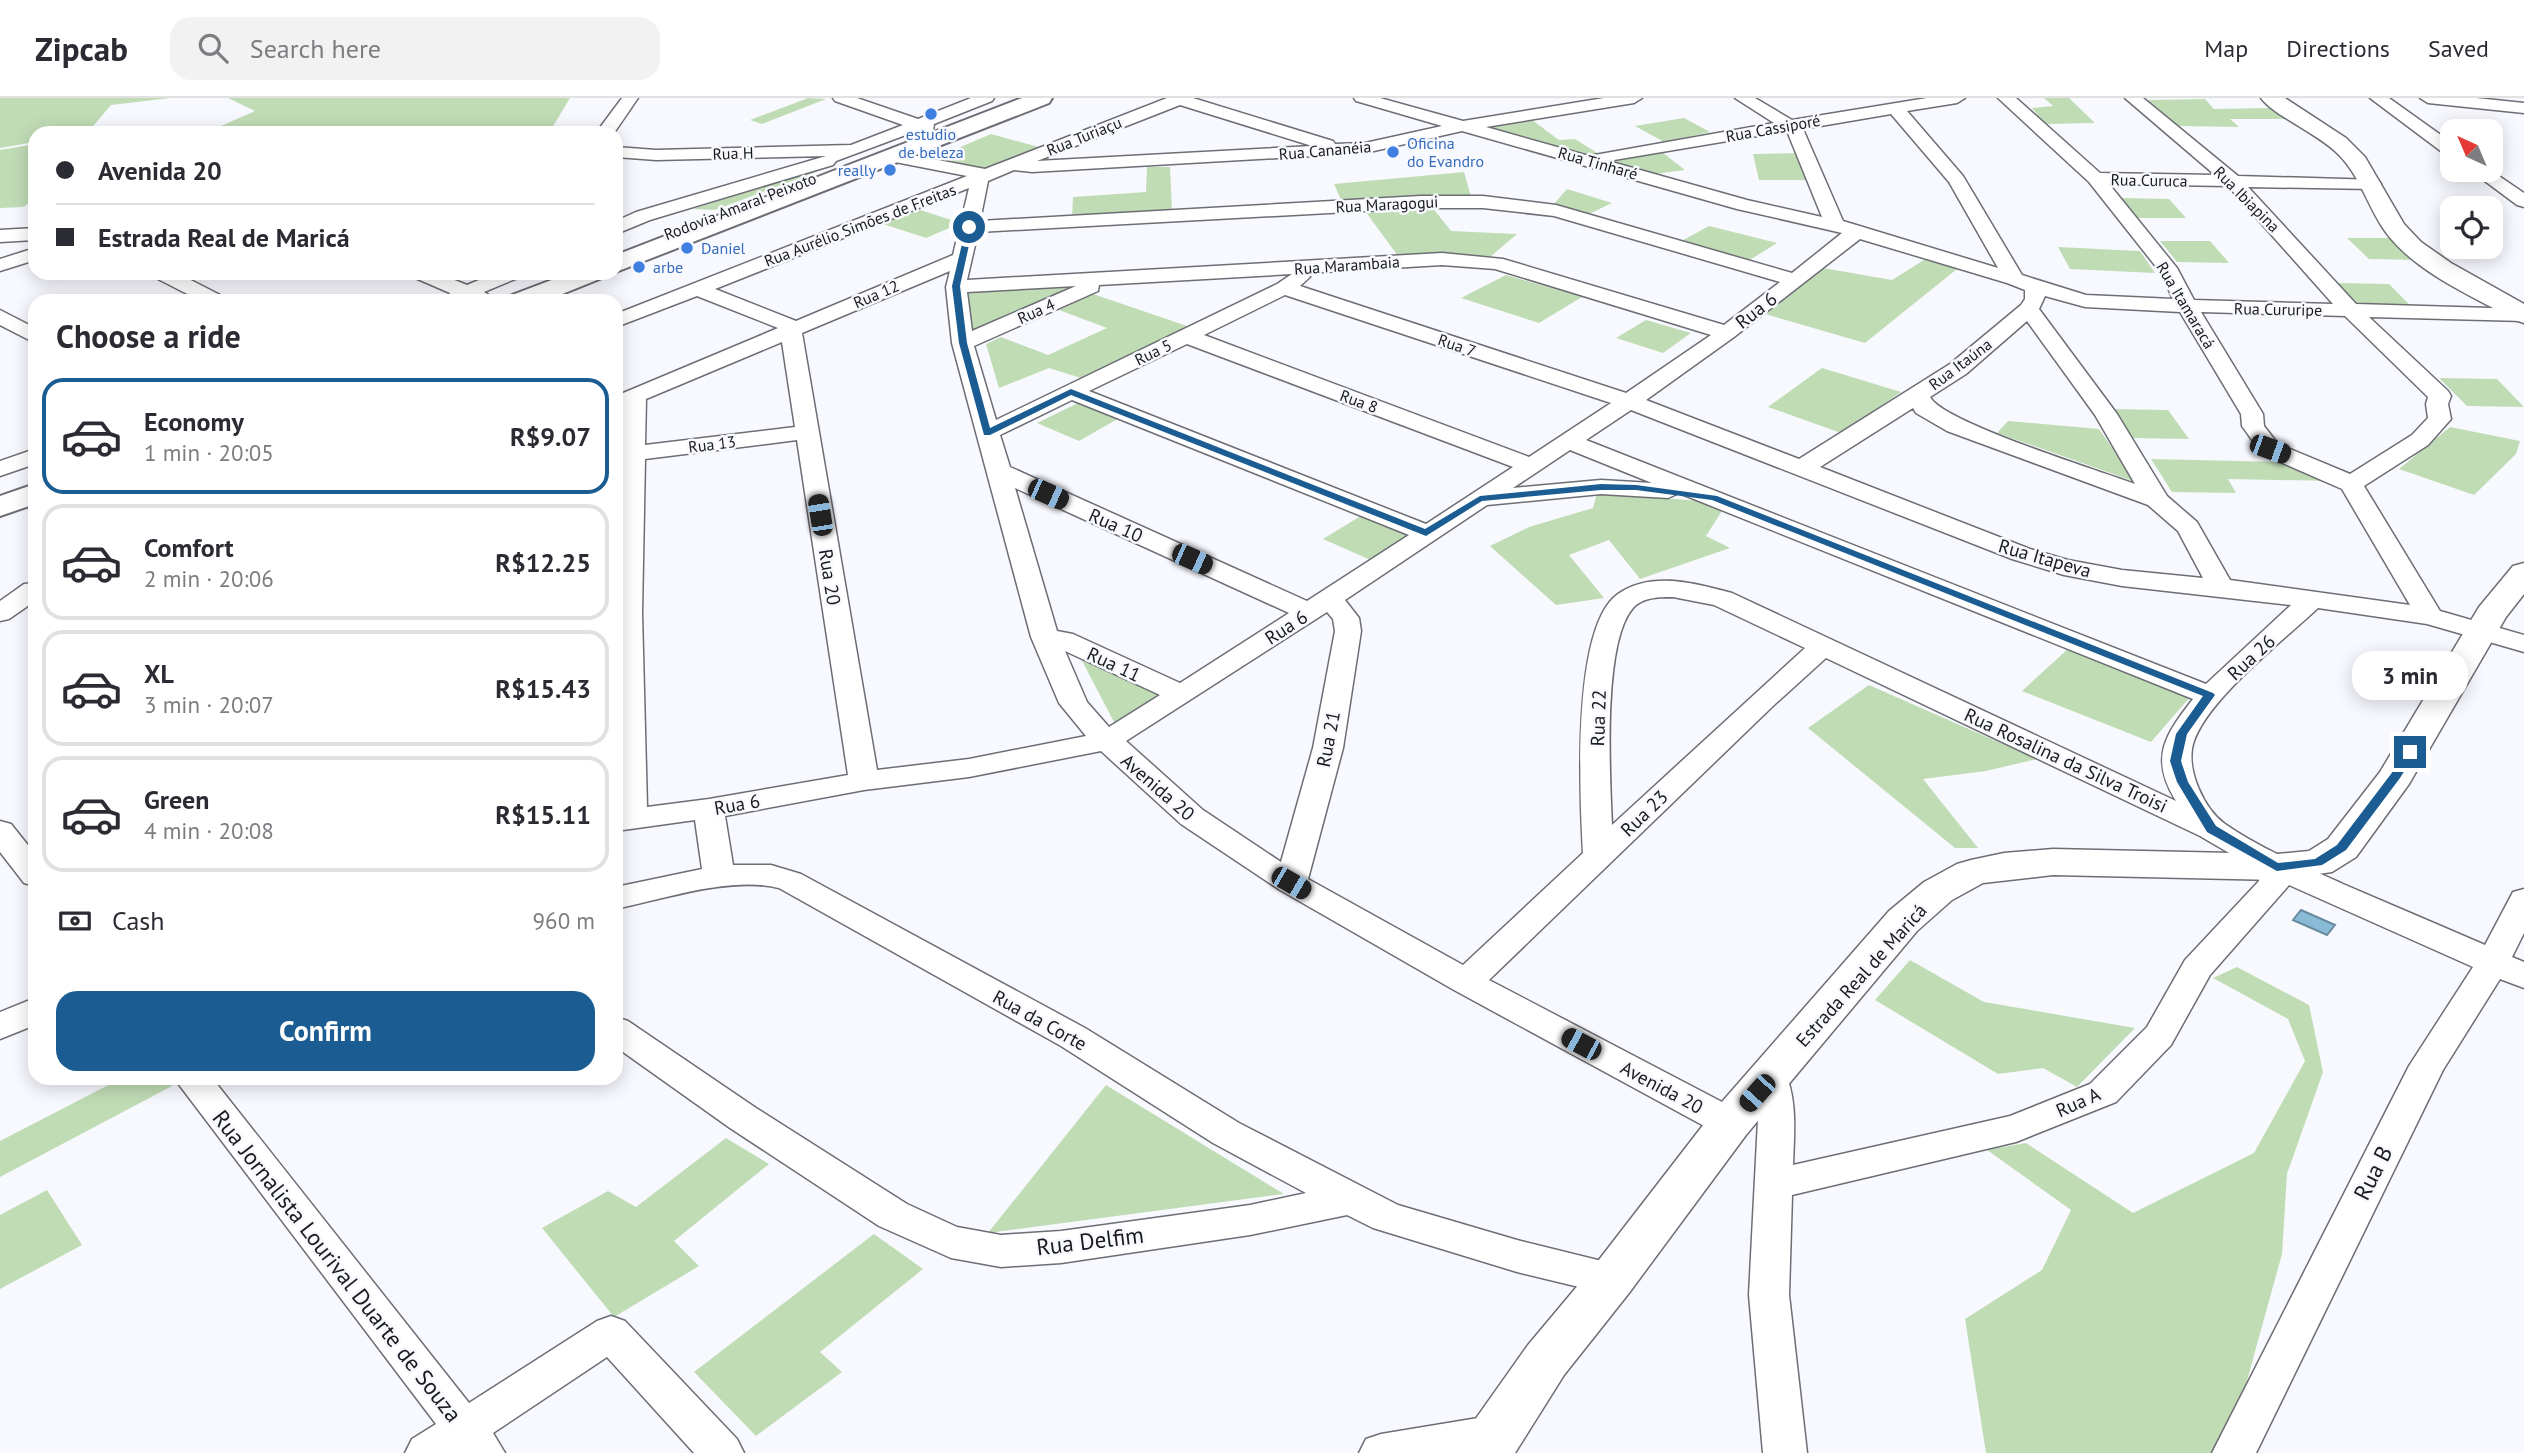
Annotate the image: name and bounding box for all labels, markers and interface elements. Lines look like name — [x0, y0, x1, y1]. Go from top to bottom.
search box — [170, 17, 660, 80]
text: Zipcab — [35, 27, 128, 70]
icon: search — [194, 29, 232, 67]
text: Search here — [250, 32, 381, 65]
text: Map — [2204, 33, 2248, 64]
text: Directions — [2286, 33, 2390, 64]
text: Saved — [2428, 33, 2489, 64]
marker: estudio de beleza — [923, 106, 939, 122]
street label: Rua Cassiporé — [1724, 110, 1822, 146]
street label: Rua Turiaçu — [1044, 112, 1124, 160]
north arrow — [2440, 119, 2502, 182]
map controls — [2440, 119, 2503, 259]
place label: estudio de beleza — [898, 124, 964, 162]
place label: Oficina do Evandro — [1407, 133, 1484, 171]
street label: Rua Cananéia — [1278, 136, 1372, 164]
street label: Rua H — [712, 142, 754, 164]
street label: Rua Tinharé — [1556, 142, 1640, 184]
marker: Oficina do Evandro — [1385, 144, 1401, 160]
text: Avenida 20 — [98, 154, 222, 187]
place label: really — [838, 160, 877, 180]
marker: really — [882, 162, 898, 178]
street label: Rua Ibiapina — [2210, 162, 2284, 236]
street label: Rodovia Amaral Peixoto — [661, 168, 819, 244]
street label: Rua Curuca — [2110, 169, 2188, 191]
street label: Rua Aurélio Simões de Freitas — [761, 179, 959, 271]
street label: Rua Maragogui — [1335, 191, 1439, 217]
button: locate — [2440, 196, 2503, 259]
route start — [953, 211, 985, 243]
text: Estrada Real de Maricá — [98, 221, 350, 254]
place label: Daniel — [701, 238, 746, 258]
marker: Daniel — [679, 240, 695, 256]
street label: Rua Marambaia — [1293, 251, 1401, 279]
place label: arbe — [653, 257, 683, 277]
street label: Rua Itamaracá — [2152, 258, 2220, 352]
marker: arbe — [631, 259, 647, 275]
street label: Rua 12 — [850, 275, 902, 313]
street label: Rua 6 — [1730, 286, 1782, 334]
street label: Rua 4 — [1014, 294, 1058, 328]
street label: Rua Cururipe — [2234, 298, 2322, 320]
text: Choose a ride — [56, 315, 241, 357]
street label: Rua 7 — [1435, 329, 1479, 361]
street label: Rua 5 — [1131, 334, 1175, 370]
street label: Rua Itaúna — [1925, 334, 1995, 394]
street label: Rua 8 — [1337, 385, 1381, 417]
icon: car — [60, 405, 123, 468]
text: Economy — [144, 405, 244, 438]
text: R$9.07 — [510, 420, 591, 453]
street label: Rua 13 — [687, 431, 737, 457]
car — [2247, 432, 2294, 466]
text: 1 min · 20:05 — [144, 438, 274, 467]
car — [1025, 476, 1072, 512]
car — [807, 493, 834, 537]
street label: Rua 10 — [1085, 503, 1147, 547]
icon: car — [60, 531, 123, 594]
text: Comfort — [144, 531, 234, 564]
street label: Rua Itapeva — [1996, 533, 2094, 583]
car — [1169, 541, 1216, 577]
text: R$12.25 — [495, 546, 591, 579]
street label: Rua 20 — [814, 547, 846, 607]
text: 2 min · 20:06 — [144, 564, 274, 593]
street label: Rua 6 — [1260, 604, 1312, 650]
street label: Rua 26 — [2222, 629, 2280, 685]
street label: Rua 11 — [1083, 641, 1145, 687]
callout: 3 min — [2352, 650, 2468, 700]
icon: car — [60, 657, 123, 720]
text: XL — [144, 657, 174, 690]
text: 3 min — [2382, 661, 2438, 690]
text: R$15.43 — [495, 672, 591, 705]
street label: Rua 22 — [1585, 689, 1611, 747]
text: 3 min · 20:07 — [144, 690, 274, 719]
street label: Rua Rosalina da Silva Troisi — [1961, 702, 2171, 818]
street label: Rua 21 — [1311, 709, 1345, 769]
route end — [2394, 736, 2426, 768]
street label: Avenida 20 — [1116, 748, 1200, 826]
icon: car — [60, 783, 123, 846]
text: Green — [144, 783, 209, 816]
street label: Rua 23 — [1615, 785, 1673, 841]
street label: Rua 6 — [712, 788, 762, 820]
text: R$15.11 — [495, 798, 591, 831]
text: 4 min · 20:08 — [144, 816, 274, 845]
car — [1268, 863, 1315, 903]
street label: Estrada Real de Maricá — [1790, 899, 1932, 1051]
icon: cash — [56, 902, 94, 940]
text: Cash — [112, 904, 164, 937]
text: 960 m — [533, 906, 595, 935]
street label: Rua da Corte — [989, 984, 1091, 1056]
button: Confirm — [56, 991, 595, 1071]
car — [1558, 1025, 1605, 1063]
street label: Avenida 20 — [1617, 1055, 1707, 1119]
car — [1736, 1070, 1779, 1116]
street label: Rua A — [2052, 1082, 2104, 1122]
street label: Rua Jornalista Lourival Duarte de Souza — [206, 1104, 468, 1428]
street label: Rua B — [2347, 1141, 2398, 1205]
street label: Rua Delfim — [1035, 1220, 1145, 1261]

